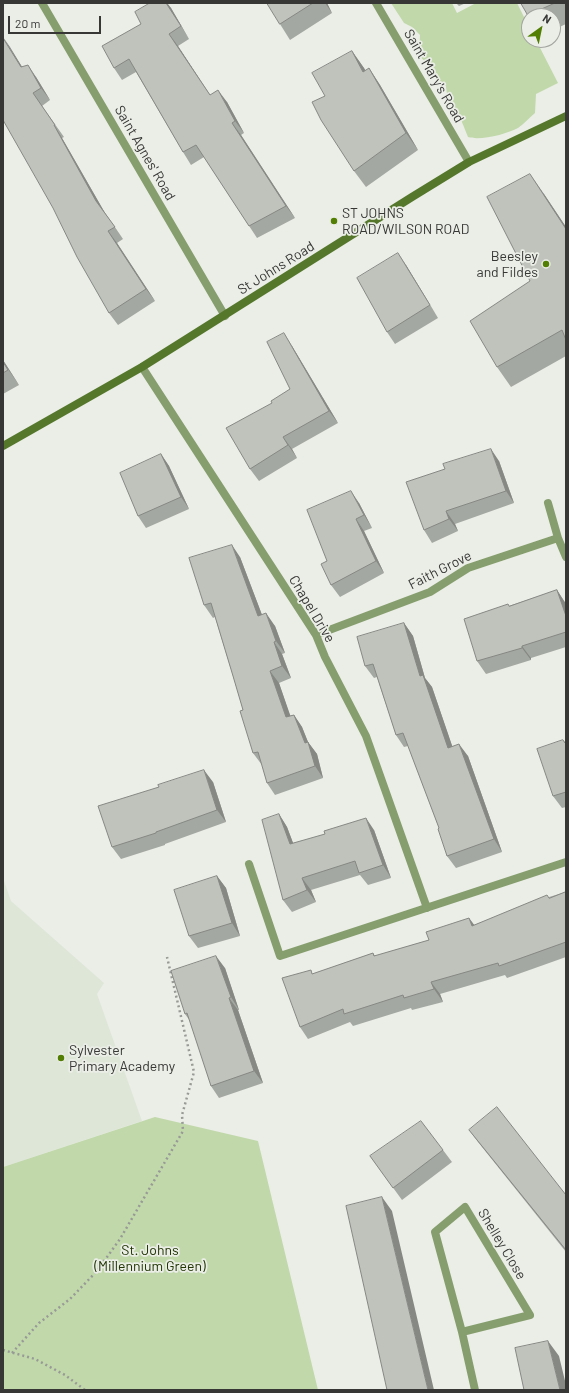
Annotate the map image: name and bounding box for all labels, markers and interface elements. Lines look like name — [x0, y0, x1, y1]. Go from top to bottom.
scale bar — [10, 8, 103, 34]
north arrow — [521, 8, 561, 48]
text: N — [541, 11, 554, 26]
text: 20 m — [15, 16, 41, 30]
street label: Saint Mary's Road — [400, 26, 468, 126]
street label: Saint Agnes' Road — [111, 103, 179, 203]
place label: ST JOHNS ROAD/WILSON ROAD — [342, 205, 469, 238]
marker: ST JOHNS ROAD/WILSON ROAD — [329, 216, 339, 226]
street label: St Johns Road — [235, 238, 317, 298]
place label: Beesley and Fildes — [476, 248, 538, 280]
marker: Beesley and Fildes — [541, 259, 551, 269]
street label: Faith Grove — [406, 547, 474, 593]
street label: Chapel Drive — [285, 572, 339, 646]
place label: Sylvester Primary Academy — [69, 1042, 175, 1074]
marker: Sylvester Primary Academy — [56, 1053, 66, 1063]
street label: Shelley Close — [474, 1206, 530, 1282]
park label: St. Johns (Millennium Green) — [94, 1242, 206, 1274]

